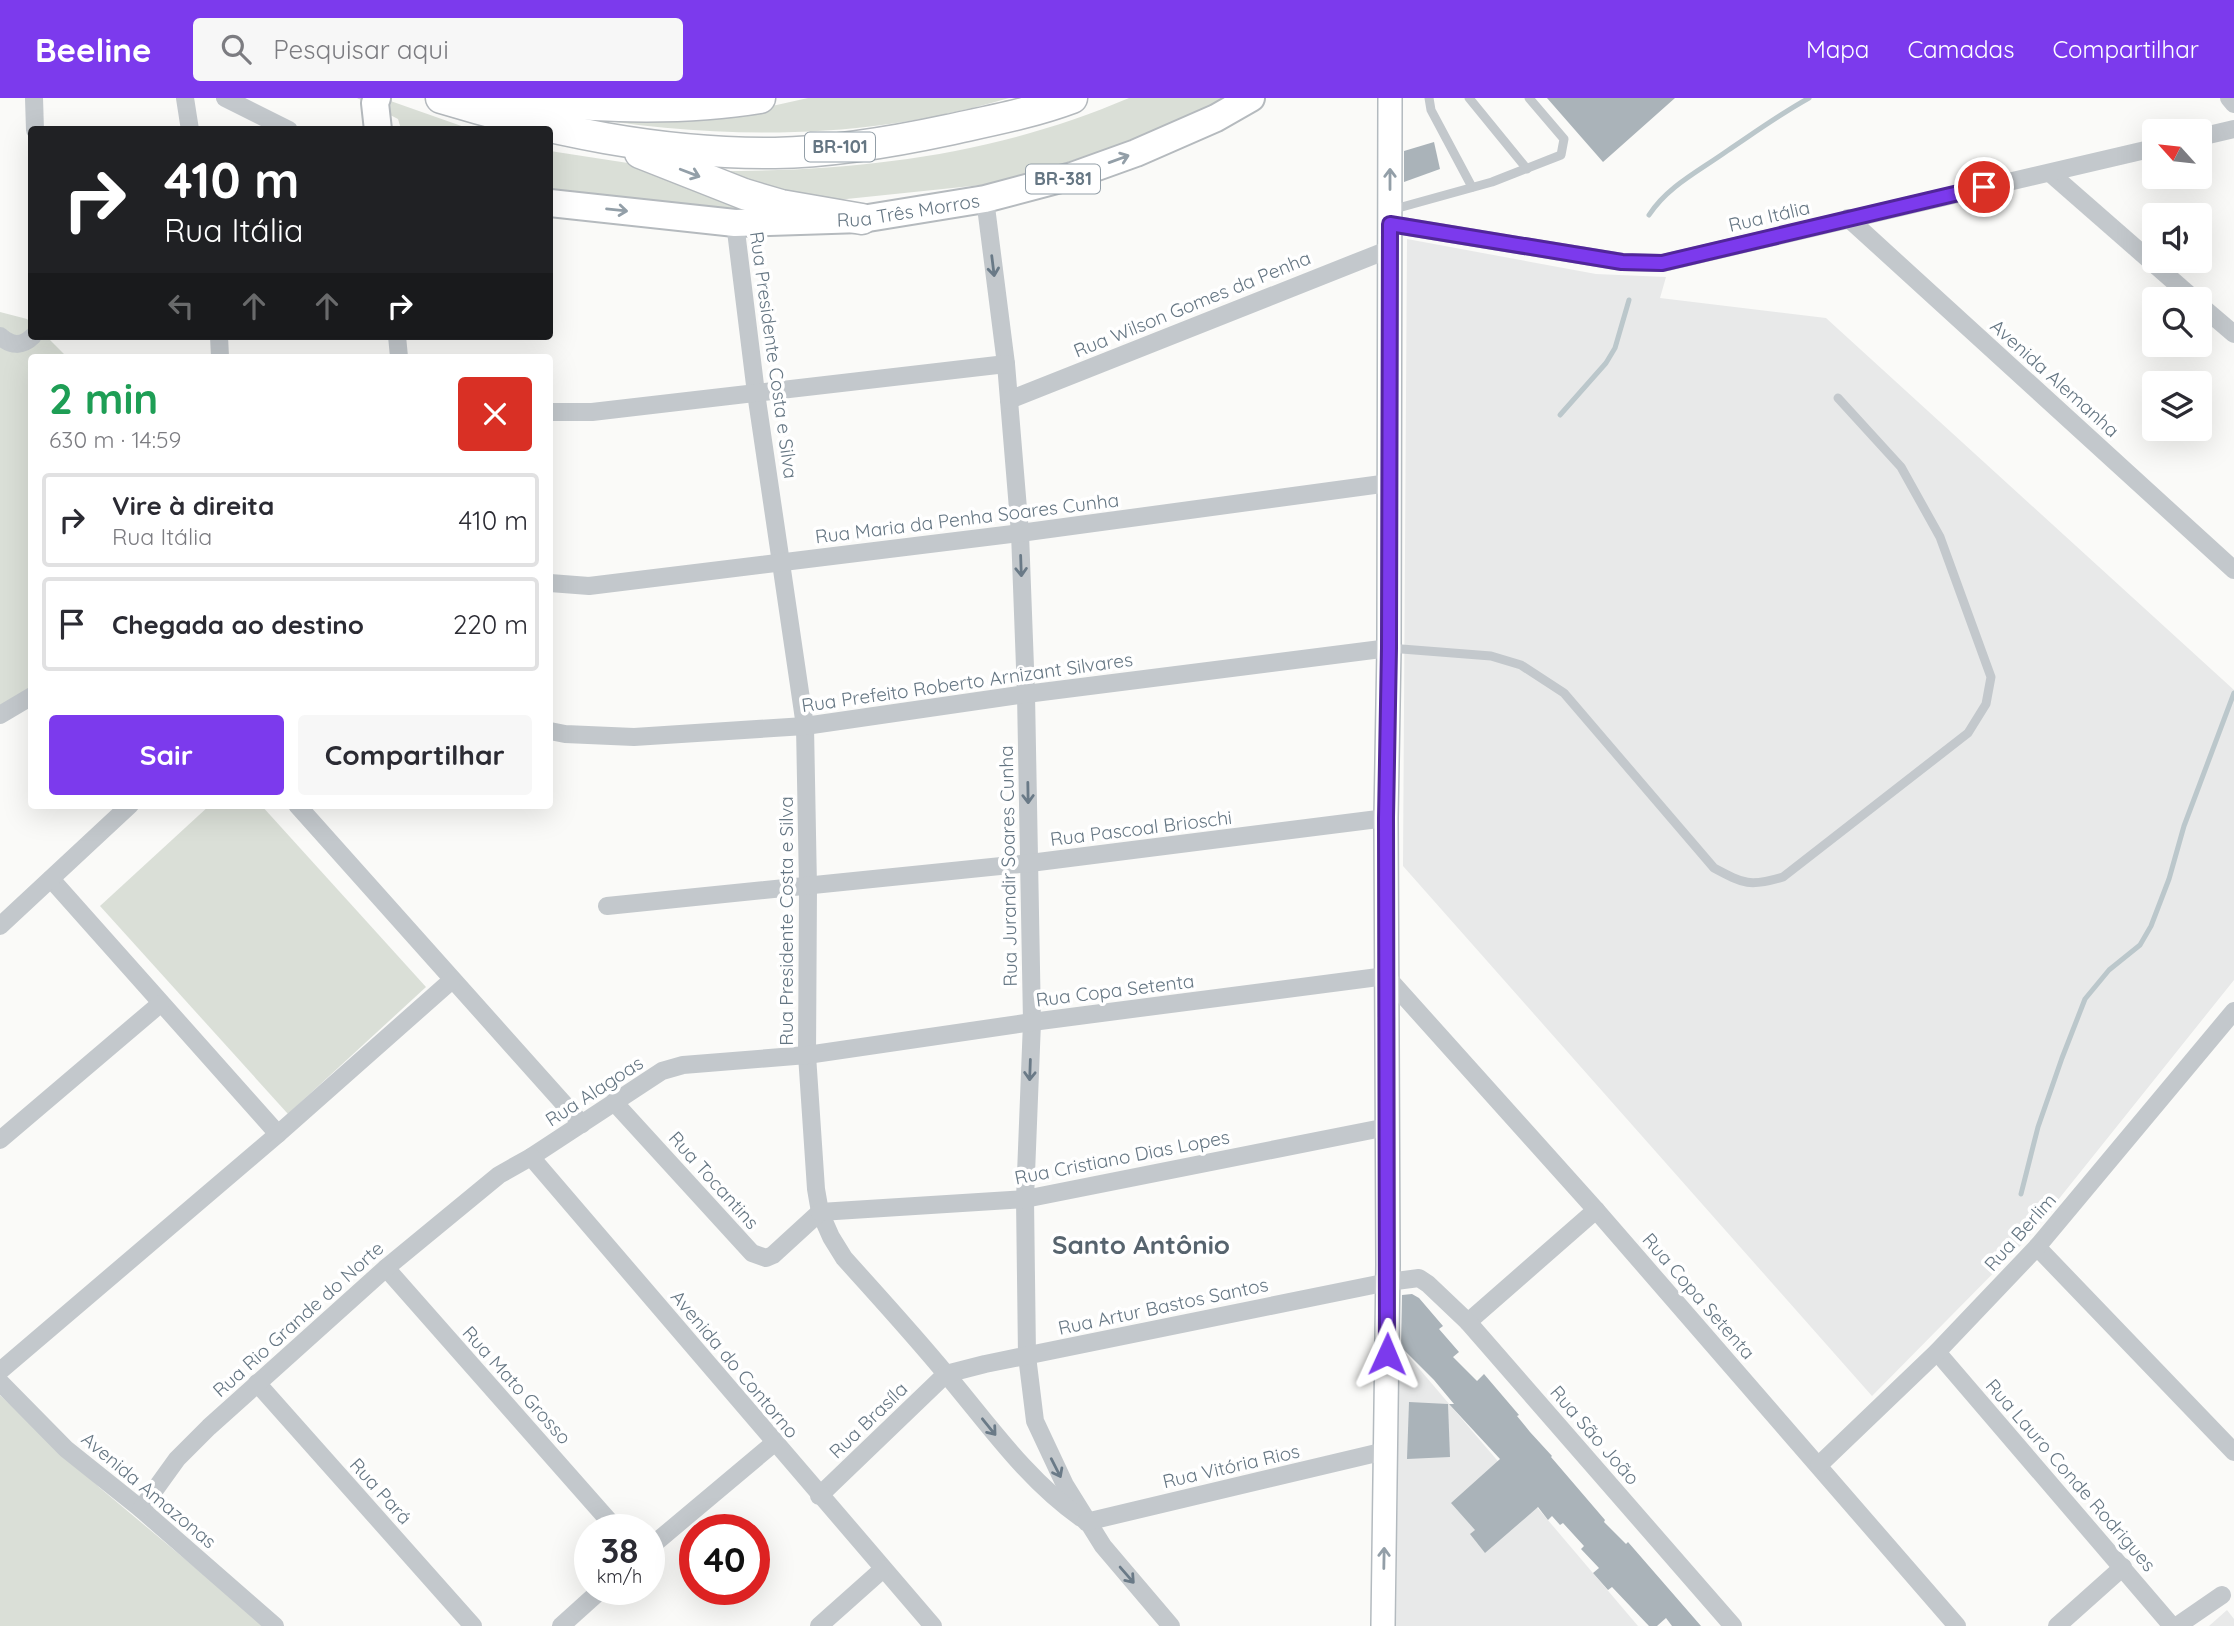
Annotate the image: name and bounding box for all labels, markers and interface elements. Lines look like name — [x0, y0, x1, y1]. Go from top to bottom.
search box — [193, 18, 683, 81]
text: Beeline — [35, 29, 151, 70]
icon: search — [217, 30, 255, 68]
text: Pesquisar aqui — [273, 33, 449, 66]
text: Mapa — [1806, 34, 1869, 64]
text: Camadas — [1907, 34, 2014, 64]
text: Compartilhar — [2052, 34, 2199, 64]
north arrow — [2142, 119, 2212, 189]
map controls — [2142, 119, 2212, 441]
road number: BR-101 — [805, 132, 875, 162]
text: 410 m — [164, 149, 299, 210]
one-way arrow — [1107, 152, 1129, 164]
icon: right — [49, 154, 140, 245]
pin — [1954, 157, 2014, 217]
road number: BR-381 — [1026, 164, 1100, 194]
one-way arrow — [679, 168, 700, 181]
one-way arrow — [1383, 168, 1397, 191]
icon: arrive — [1965, 168, 2003, 206]
street label: Rua Três Morros — [836, 188, 981, 232]
street label: Rua Itália — [1726, 195, 1812, 237]
button: sound — [2142, 203, 2212, 273]
one-way arrow — [605, 204, 628, 217]
text: Rua Itália — [164, 210, 303, 250]
street label: Rua Presidente Costa e Silva — [745, 230, 803, 480]
street label: Rua Wilson Gomes da Penha — [1070, 245, 1314, 363]
one-way arrow — [987, 254, 1000, 277]
icon: left — [162, 287, 200, 325]
icon: ahead — [235, 287, 273, 325]
icon: ahead — [308, 287, 346, 325]
icon: right — [381, 287, 419, 325]
button: search — [2142, 287, 2212, 357]
street label: Avenida Alemanha — [1986, 314, 2124, 442]
button: layers — [2142, 371, 2212, 441]
text: 2 min — [49, 372, 158, 425]
button: close — [458, 377, 532, 451]
text: 630 m · 14:59 — [49, 425, 181, 454]
street label: Rua Maria da Penha Soares Cunha — [814, 487, 1120, 549]
text: Vire à direita — [112, 489, 274, 522]
icon: right — [53, 501, 91, 539]
text: 410 m — [459, 504, 528, 537]
text: Rua Itália — [112, 522, 212, 551]
one-way arrow — [1015, 554, 1028, 577]
icon: arrive — [53, 605, 91, 643]
text: Chegada ao destino — [112, 608, 364, 641]
text: 220 m — [453, 608, 528, 641]
street label: Rua Prefeito Roberto Arnizant Silvares — [800, 647, 1134, 717]
button: Sair — [49, 715, 284, 795]
button: Compartilhar — [298, 715, 532, 795]
street label: Rua Jurandir Soares Cunha — [994, 745, 1022, 987]
one-way arrow — [1021, 781, 1035, 804]
street label: Rua Presidente Costa e Silva — [774, 796, 798, 1046]
street label: Rua Pascoal Brioschi — [1049, 805, 1233, 851]
street label: Rua Copa Setenta — [1034, 968, 1196, 1012]
street label: Rua Alagoas — [541, 1050, 647, 1131]
one-way arrow — [1023, 1058, 1036, 1081]
street label: Rua Cristiano Dias Lopes — [1012, 1124, 1232, 1190]
street label: Rua Tocantins — [664, 1126, 764, 1234]
street label: Rua Berlim — [1979, 1188, 2061, 1276]
district label: Santo Antônio — [1052, 1228, 1230, 1261]
street label: Rua Copa Setenta — [1638, 1228, 1760, 1364]
street label: Rua Rio Grande do Norte — [208, 1236, 388, 1402]
street label: Rua Artur Bastos Santos — [1056, 1272, 1270, 1340]
street label: Avenida do Contorno — [666, 1285, 804, 1443]
position arrow — [1350, 1317, 1424, 1391]
street label: Rua Mato Grosso — [458, 1321, 576, 1449]
street label: Rua Lauro Conde Rodrigues — [1981, 1374, 2161, 1576]
street label: Rua Brasíla — [824, 1377, 912, 1463]
street label: Rua São João — [1545, 1380, 1645, 1490]
one-way arrow — [981, 1418, 997, 1436]
street label: Avenida Amazonas — [77, 1427, 221, 1553]
street label: Rua Vitória Rios — [1160, 1439, 1302, 1493]
street label: Rua Pará — [345, 1453, 417, 1529]
one-way arrow — [1050, 1457, 1064, 1478]
speed limit sign: 40 — [679, 1514, 770, 1605]
text: 38 — [601, 1528, 638, 1572]
one-way arrow — [1377, 1547, 1391, 1570]
text: km/h — [597, 1565, 642, 1588]
one-way arrow — [1119, 1566, 1135, 1584]

